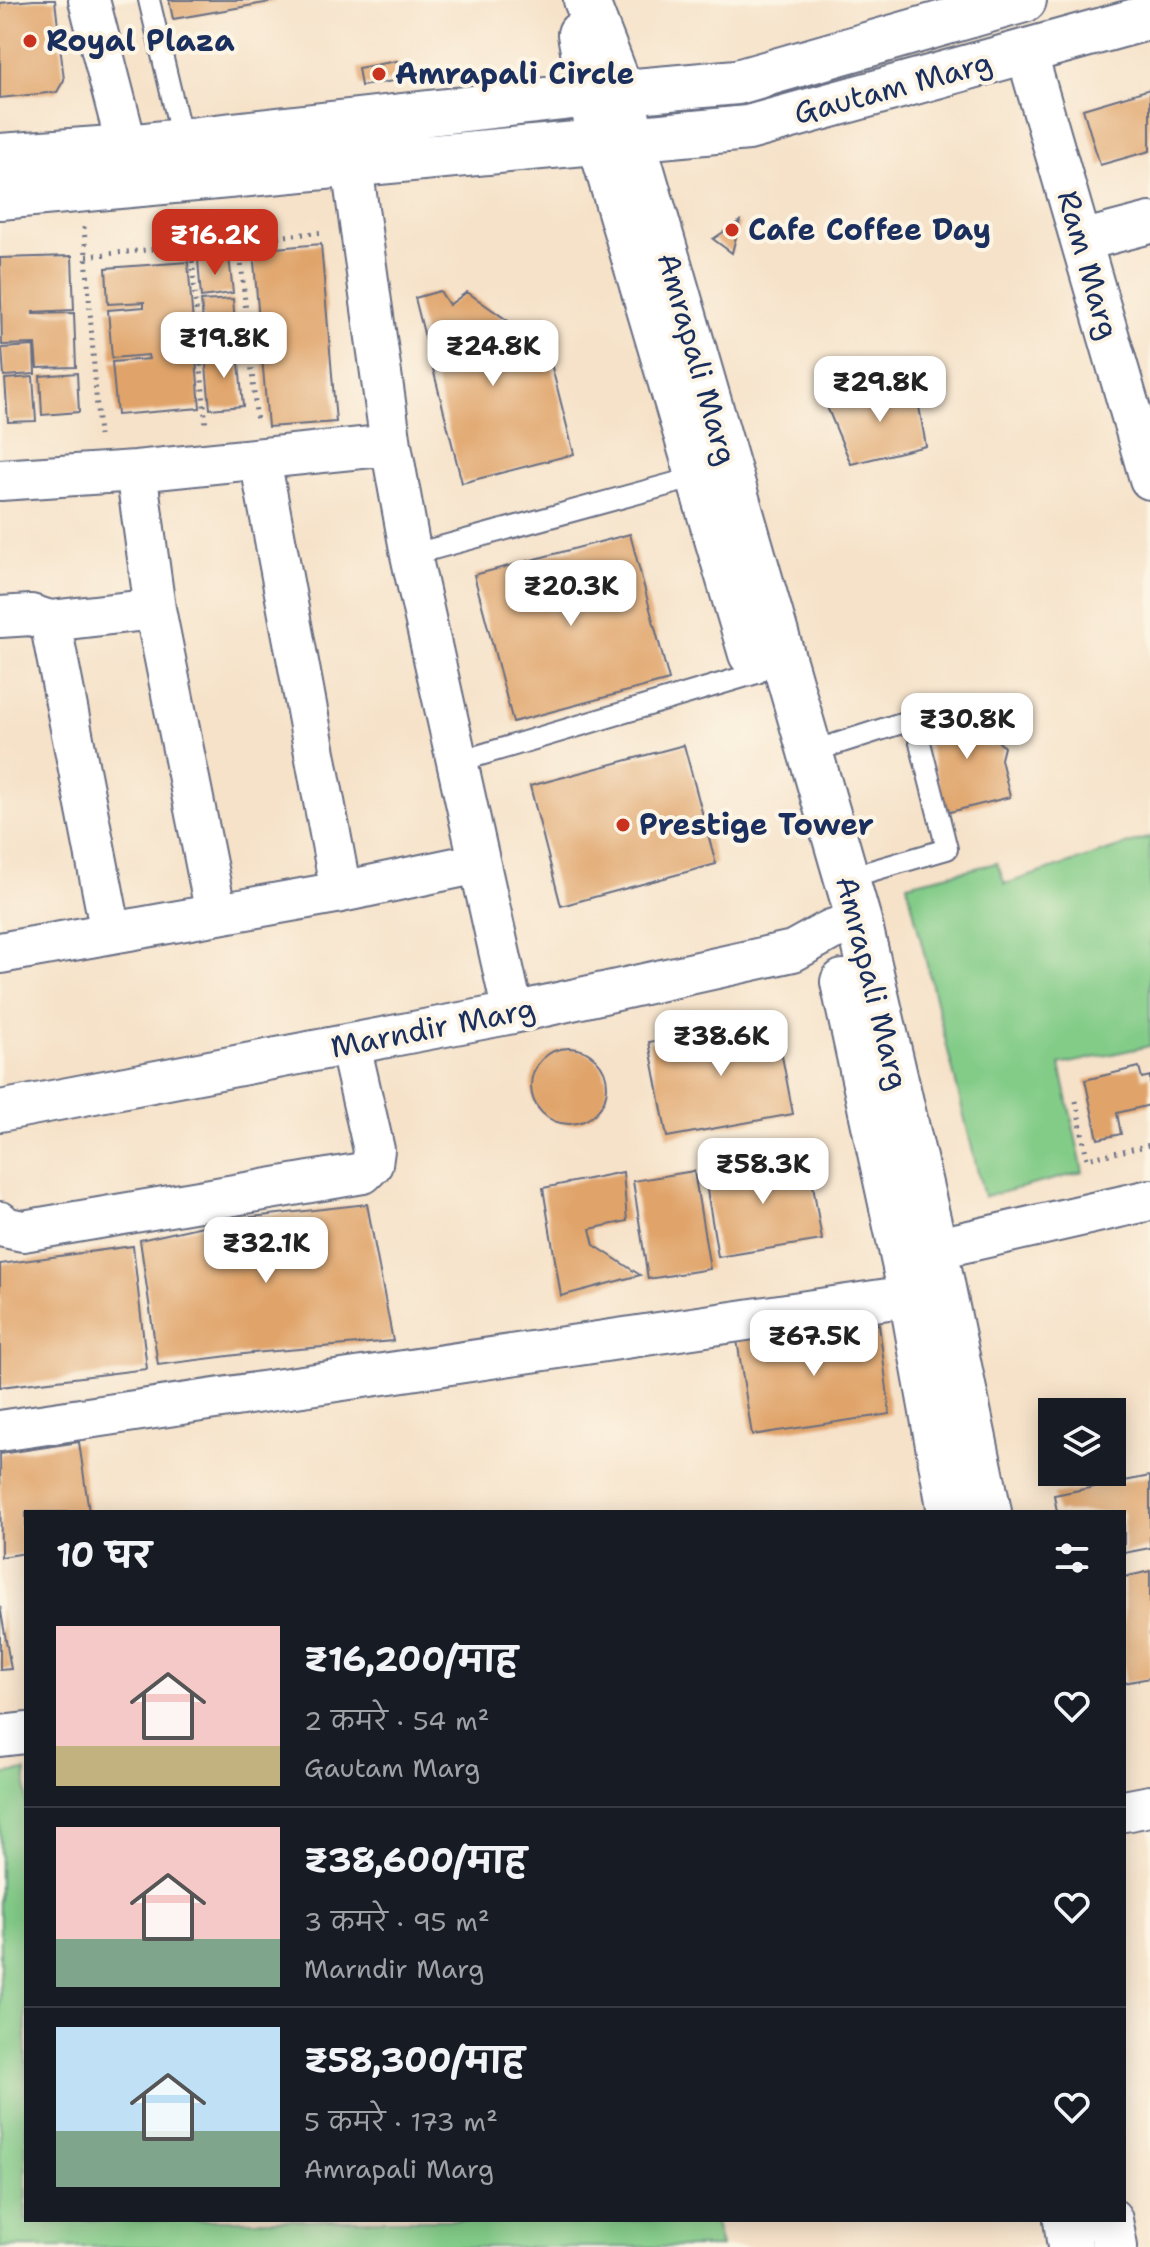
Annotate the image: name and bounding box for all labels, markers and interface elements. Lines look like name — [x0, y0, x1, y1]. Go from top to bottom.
place label: Royal Plaza — [46, 20, 235, 61]
marker: Royal Plaza — [21, 32, 39, 50]
street label: Gautam Marg — [789, 41, 996, 134]
place label: Amrapali Circle — [395, 53, 635, 94]
marker: Amrapali Circle — [370, 65, 388, 83]
street label: Ram Marg — [1048, 186, 1129, 344]
pin: ₹16.2K — [150, 209, 280, 277]
place label: Cafe Coffee Day — [748, 209, 991, 250]
text: ₹16.2K — [170, 217, 260, 252]
marker: Cafe Coffee Day — [723, 221, 741, 239]
street label: Amrapali Marg — [648, 248, 747, 470]
pin: ₹19.8K — [159, 312, 289, 380]
text: ₹19.8K — [179, 320, 269, 355]
pin: ₹24.8K — [428, 320, 558, 388]
text: ₹24.8K — [445, 328, 541, 363]
pin: ₹29.8K — [815, 356, 945, 424]
text: ₹29.8K — [832, 364, 928, 399]
pin: ₹20.3K — [506, 560, 636, 628]
text: ₹20.3K — [523, 568, 619, 603]
pin: ₹30.8K — [902, 693, 1032, 761]
text: ₹30.8K — [919, 701, 1015, 736]
place label: Prestige Tower — [639, 804, 874, 845]
marker: Prestige Tower — [614, 816, 632, 834]
street label: Amrapali Marg — [826, 872, 919, 1094]
street label: Marndir Marg — [327, 988, 539, 1067]
pin: ₹38.6K — [656, 1010, 786, 1078]
text: ₹38.6K — [673, 1018, 769, 1053]
pin: ₹58.3K — [698, 1138, 828, 1206]
text: ₹58.3K — [716, 1146, 810, 1181]
pin: ₹32.1K — [201, 1217, 331, 1285]
text: ₹32.1K — [222, 1225, 310, 1260]
pin: ₹67.5K — [749, 1310, 879, 1378]
text: ₹67.5K — [768, 1318, 860, 1353]
map controls — [1038, 1398, 1126, 1486]
button: layers — [1038, 1398, 1126, 1486]
text: 10 घर — [56, 1532, 151, 1578]
icon: filters — [1050, 1536, 1094, 1580]
text: ₹16,200/माह — [304, 1636, 518, 1682]
icon: home — [120, 1658, 216, 1754]
icon: heart — [1050, 1684, 1094, 1728]
text: 2 कमरे · 54 m² — [304, 1703, 490, 1738]
text: Gautam Marg — [304, 1750, 480, 1785]
text: ₹38,600/माह — [304, 1837, 526, 1883]
icon: home — [120, 1859, 216, 1955]
icon: heart — [1050, 1885, 1094, 1929]
text: 3 कमरे · 95 m² — [304, 1904, 490, 1939]
text: Marndir Marg — [304, 1951, 484, 1986]
text: ₹58,300/माह — [304, 2037, 524, 2083]
icon: home — [120, 2059, 216, 2155]
icon: heart — [1050, 2085, 1094, 2129]
text: 5 कमरे · 173 m² — [304, 2104, 498, 2139]
text: Amrapali Marg — [304, 2151, 494, 2186]

